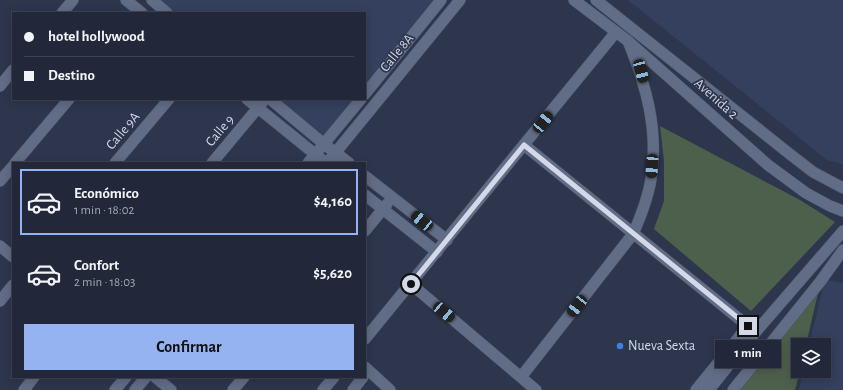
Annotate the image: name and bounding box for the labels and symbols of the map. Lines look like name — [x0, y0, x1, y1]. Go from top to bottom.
street label: Calle 8A — [378, 31, 416, 75]
car — [632, 58, 650, 84]
street label: Avenida 2 — [692, 76, 740, 122]
car — [531, 109, 555, 135]
street label: Calle 9A — [103, 110, 143, 152]
street label: Calle 9 — [203, 113, 237, 149]
car — [645, 154, 659, 178]
car — [409, 209, 435, 233]
route start — [402, 275, 420, 293]
car — [565, 293, 589, 319]
car — [431, 300, 457, 324]
route end — [739, 317, 757, 335]
place label: Nueva Sexta — [628, 339, 696, 353]
callout: 1 min — [715, 340, 781, 368]
marker: Nueva Sexta — [615, 341, 625, 351]

